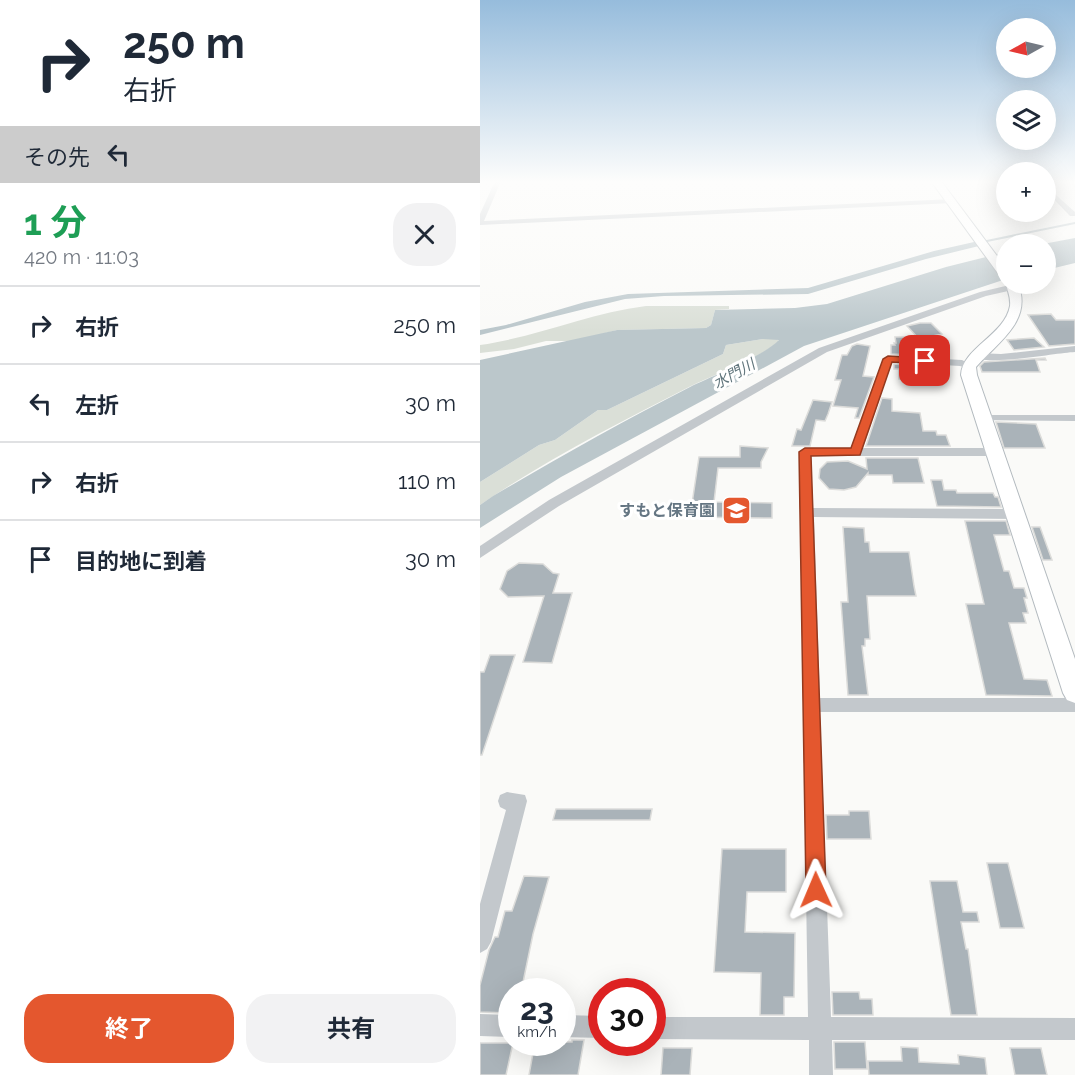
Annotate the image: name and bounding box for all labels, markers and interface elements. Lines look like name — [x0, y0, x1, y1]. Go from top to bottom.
north arrow — [996, 18, 1056, 78]
map controls — [996, 18, 1056, 294]
text: 250 m — [123, 19, 245, 68]
icon: right — [24, 24, 102, 102]
text: 右折 — [123, 75, 177, 106]
button: layers — [996, 90, 1056, 150]
icon: left — [102, 138, 135, 171]
text: その先 — [24, 144, 90, 170]
button: + — [996, 162, 1056, 222]
text: 1 分 — [24, 201, 86, 243]
button: close — [393, 203, 456, 266]
button: − — [996, 234, 1056, 294]
text: 420 m · 11:03 — [24, 245, 139, 269]
icon: right — [24, 309, 57, 342]
text: 250 m — [393, 312, 456, 338]
text: 右折 — [75, 314, 119, 340]
pin — [899, 335, 950, 386]
icon: arrive — [908, 344, 941, 377]
water label: 水門川 — [710, 354, 760, 393]
icon: left — [24, 387, 57, 420]
text: 30 m — [405, 390, 456, 416]
text: 左折 — [75, 392, 119, 418]
icon: right — [24, 465, 57, 498]
text: 110 m — [398, 468, 456, 494]
text: 右折 — [75, 470, 119, 496]
school or university icon: すもと保育園 — [720, 494, 752, 526]
place label: すもと保育園 — [619, 501, 715, 520]
icon: arrive — [24, 543, 57, 576]
text: 30 m — [405, 546, 456, 572]
text: 目的地に到着 — [75, 548, 207, 574]
position arrow — [784, 858, 848, 922]
speed limit sign: 30 — [588, 978, 666, 1056]
text: 23 — [520, 992, 554, 1027]
button: 終了 — [24, 994, 234, 1063]
button: 共有 — [246, 994, 456, 1063]
text: km/h — [517, 1023, 557, 1041]

